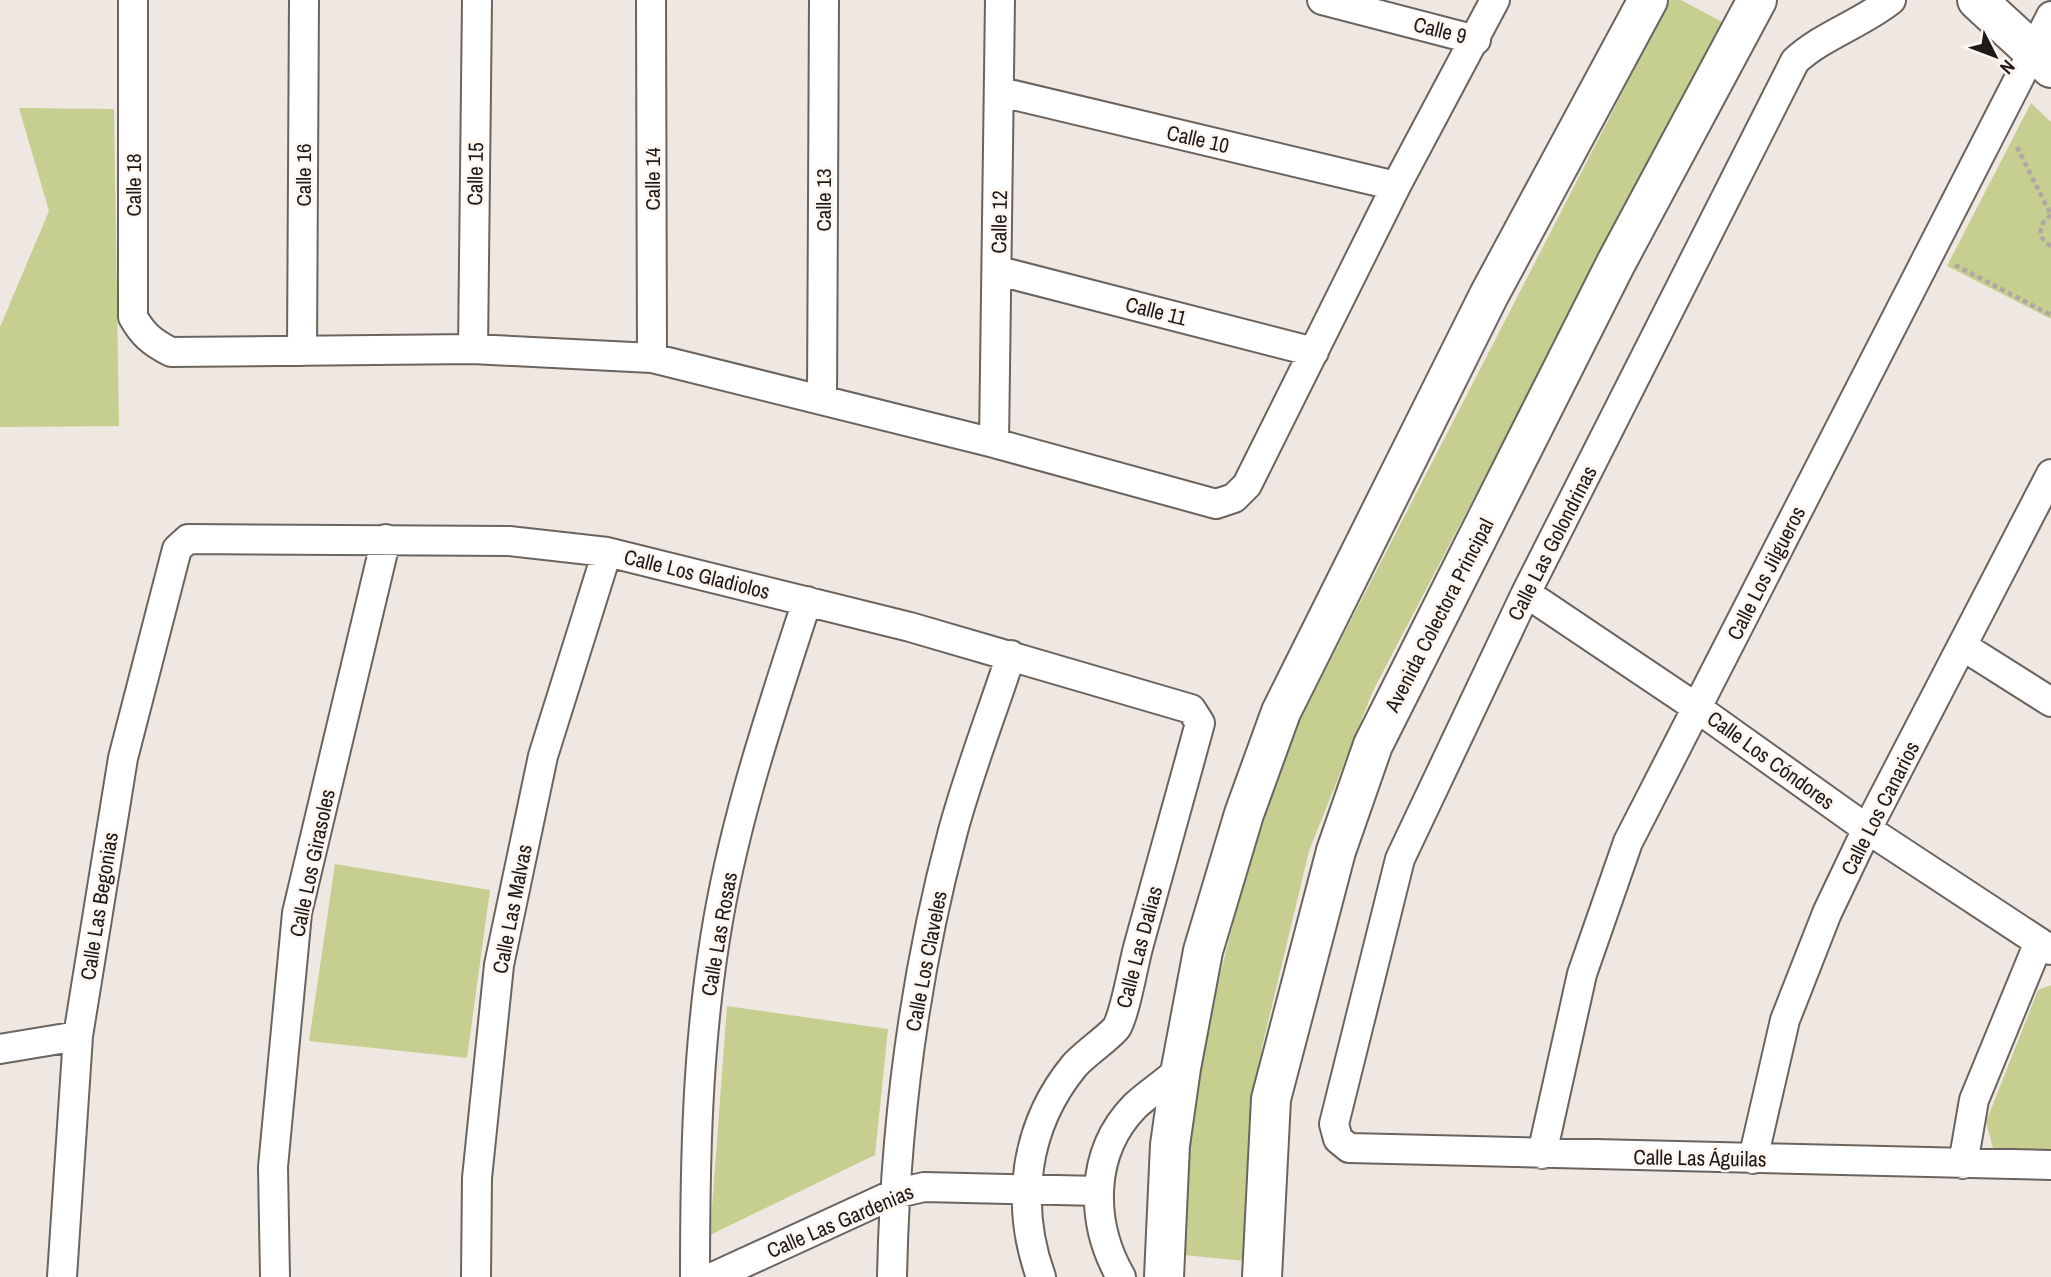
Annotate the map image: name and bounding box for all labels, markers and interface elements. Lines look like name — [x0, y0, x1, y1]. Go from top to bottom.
street label: Calle 9 — [1410, 9, 1470, 51]
north arrow — [1960, 21, 2030, 91]
text: N — [1994, 54, 2021, 80]
street label: Calle 10 — [1164, 118, 1232, 160]
street label: Calle 15 — [460, 142, 490, 206]
street label: Calle 16 — [289, 143, 318, 207]
street label: Calle 14 — [638, 147, 667, 211]
street label: Calle 18 — [119, 153, 148, 217]
street label: Calle 13 — [809, 168, 838, 232]
street label: Calle 12 — [984, 190, 1014, 254]
street label: Calle 11 — [1122, 289, 1190, 333]
street label: Calle Las Golondrinas — [1500, 461, 1604, 625]
street label: Calle Los Jilgueros — [1720, 501, 1812, 645]
street label: Avenida Colectora Principal — [1377, 513, 1501, 718]
street label: Calle Los Gladiolos — [621, 542, 773, 606]
street label: Calle Los Cóndores — [1701, 704, 1841, 816]
street label: Calle Los Canarios — [1834, 736, 1926, 880]
street label: Calle Los Girasoles — [282, 786, 342, 940]
street label: Calle Las Begonias — [73, 830, 125, 982]
street label: Calle Las Malvas — [485, 842, 539, 976]
street label: Calle Las Rosas — [694, 870, 744, 998]
street label: Calle Las Dalias — [1109, 883, 1169, 1011]
street label: Calle Los Claveles — [898, 888, 954, 1034]
street label: Calle Las Águilas — [1633, 1142, 1767, 1174]
street label: Calle Las Gardenias — [762, 1177, 918, 1265]

